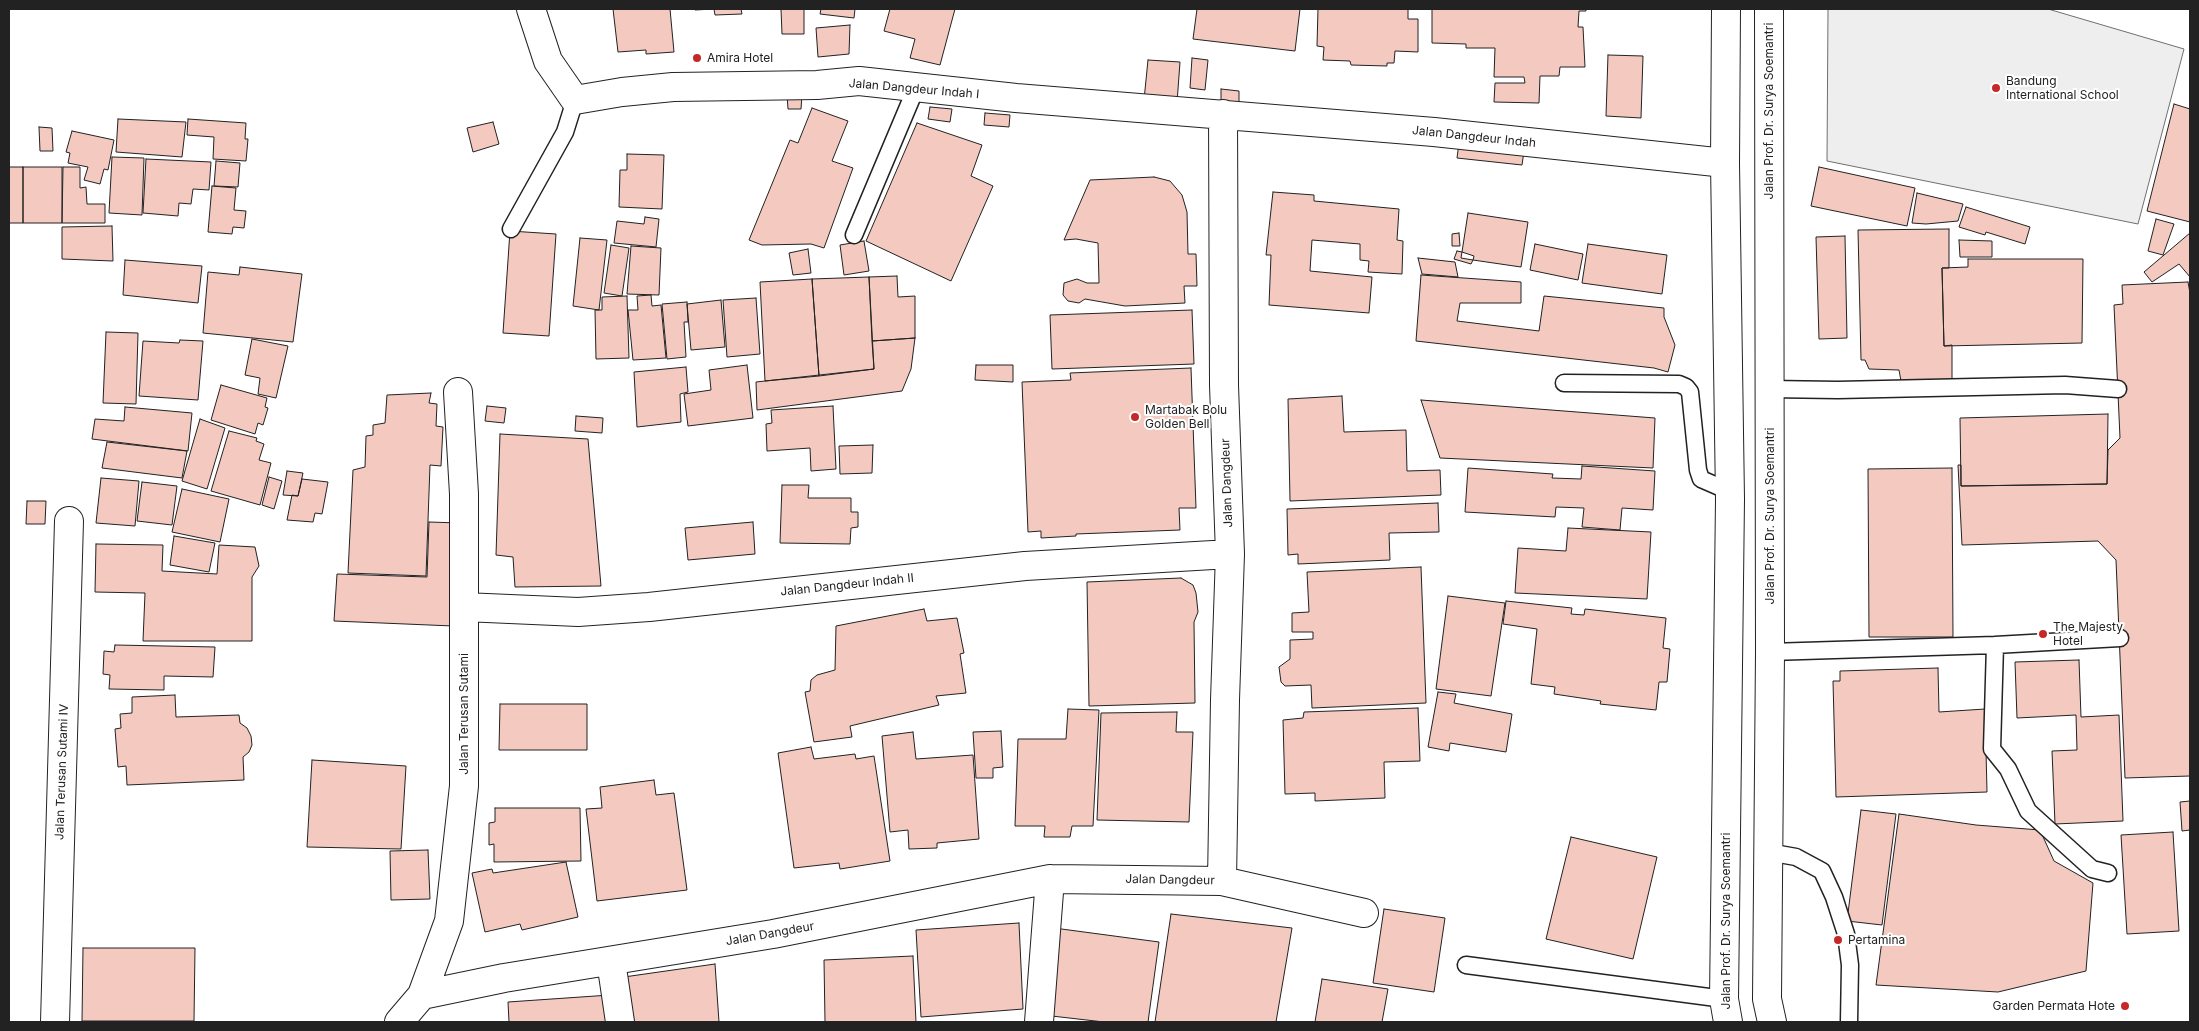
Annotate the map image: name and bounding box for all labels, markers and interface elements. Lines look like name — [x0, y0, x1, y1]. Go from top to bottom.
street label: Jalan Prof. Dr. Surya Soemantri — [1762, 23, 1776, 199]
place label: Amira Hotel — [707, 51, 773, 65]
marker: Amira Hotel — [691, 52, 703, 64]
place label: Bandung International School — [2006, 74, 2119, 102]
street label: Jalan Dangdeur Indah I — [848, 76, 980, 102]
marker: Bandung International School — [1990, 82, 2002, 94]
street label: Jalan Dangdeur Indah — [1411, 123, 1537, 151]
place label: Martabak Bolu Golden Bell — [1145, 403, 1227, 431]
marker: Martabak Bolu Golden Bell — [1129, 411, 1141, 423]
street label: Jalan Prof. Dr. Surya Soemantri — [1763, 428, 1777, 604]
street label: Jalan Dangdeur — [1218, 438, 1236, 528]
street label: Jalan Dangdeur Indah II — [780, 571, 914, 599]
place label: The Majesty Hotel — [2053, 620, 2123, 648]
marker: The Majesty Hotel — [2037, 628, 2049, 640]
street label: Jalan Terusan Sutami — [457, 653, 471, 775]
street label: Jalan Terusan Sutami IV — [52, 704, 72, 840]
street label: Jalan Prof. Dr. Surya Soemantri — [1719, 833, 1733, 1009]
street label: Jalan Dangdeur — [1125, 872, 1215, 888]
street label: Jalan Dangdeur — [725, 919, 815, 949]
place label: Pertamina — [1848, 933, 1905, 947]
marker: Pertamina — [1832, 934, 1844, 946]
place label: Garden Permata Hote — [1993, 999, 2115, 1013]
marker: Garden Permata Hote — [2119, 1000, 2131, 1012]

